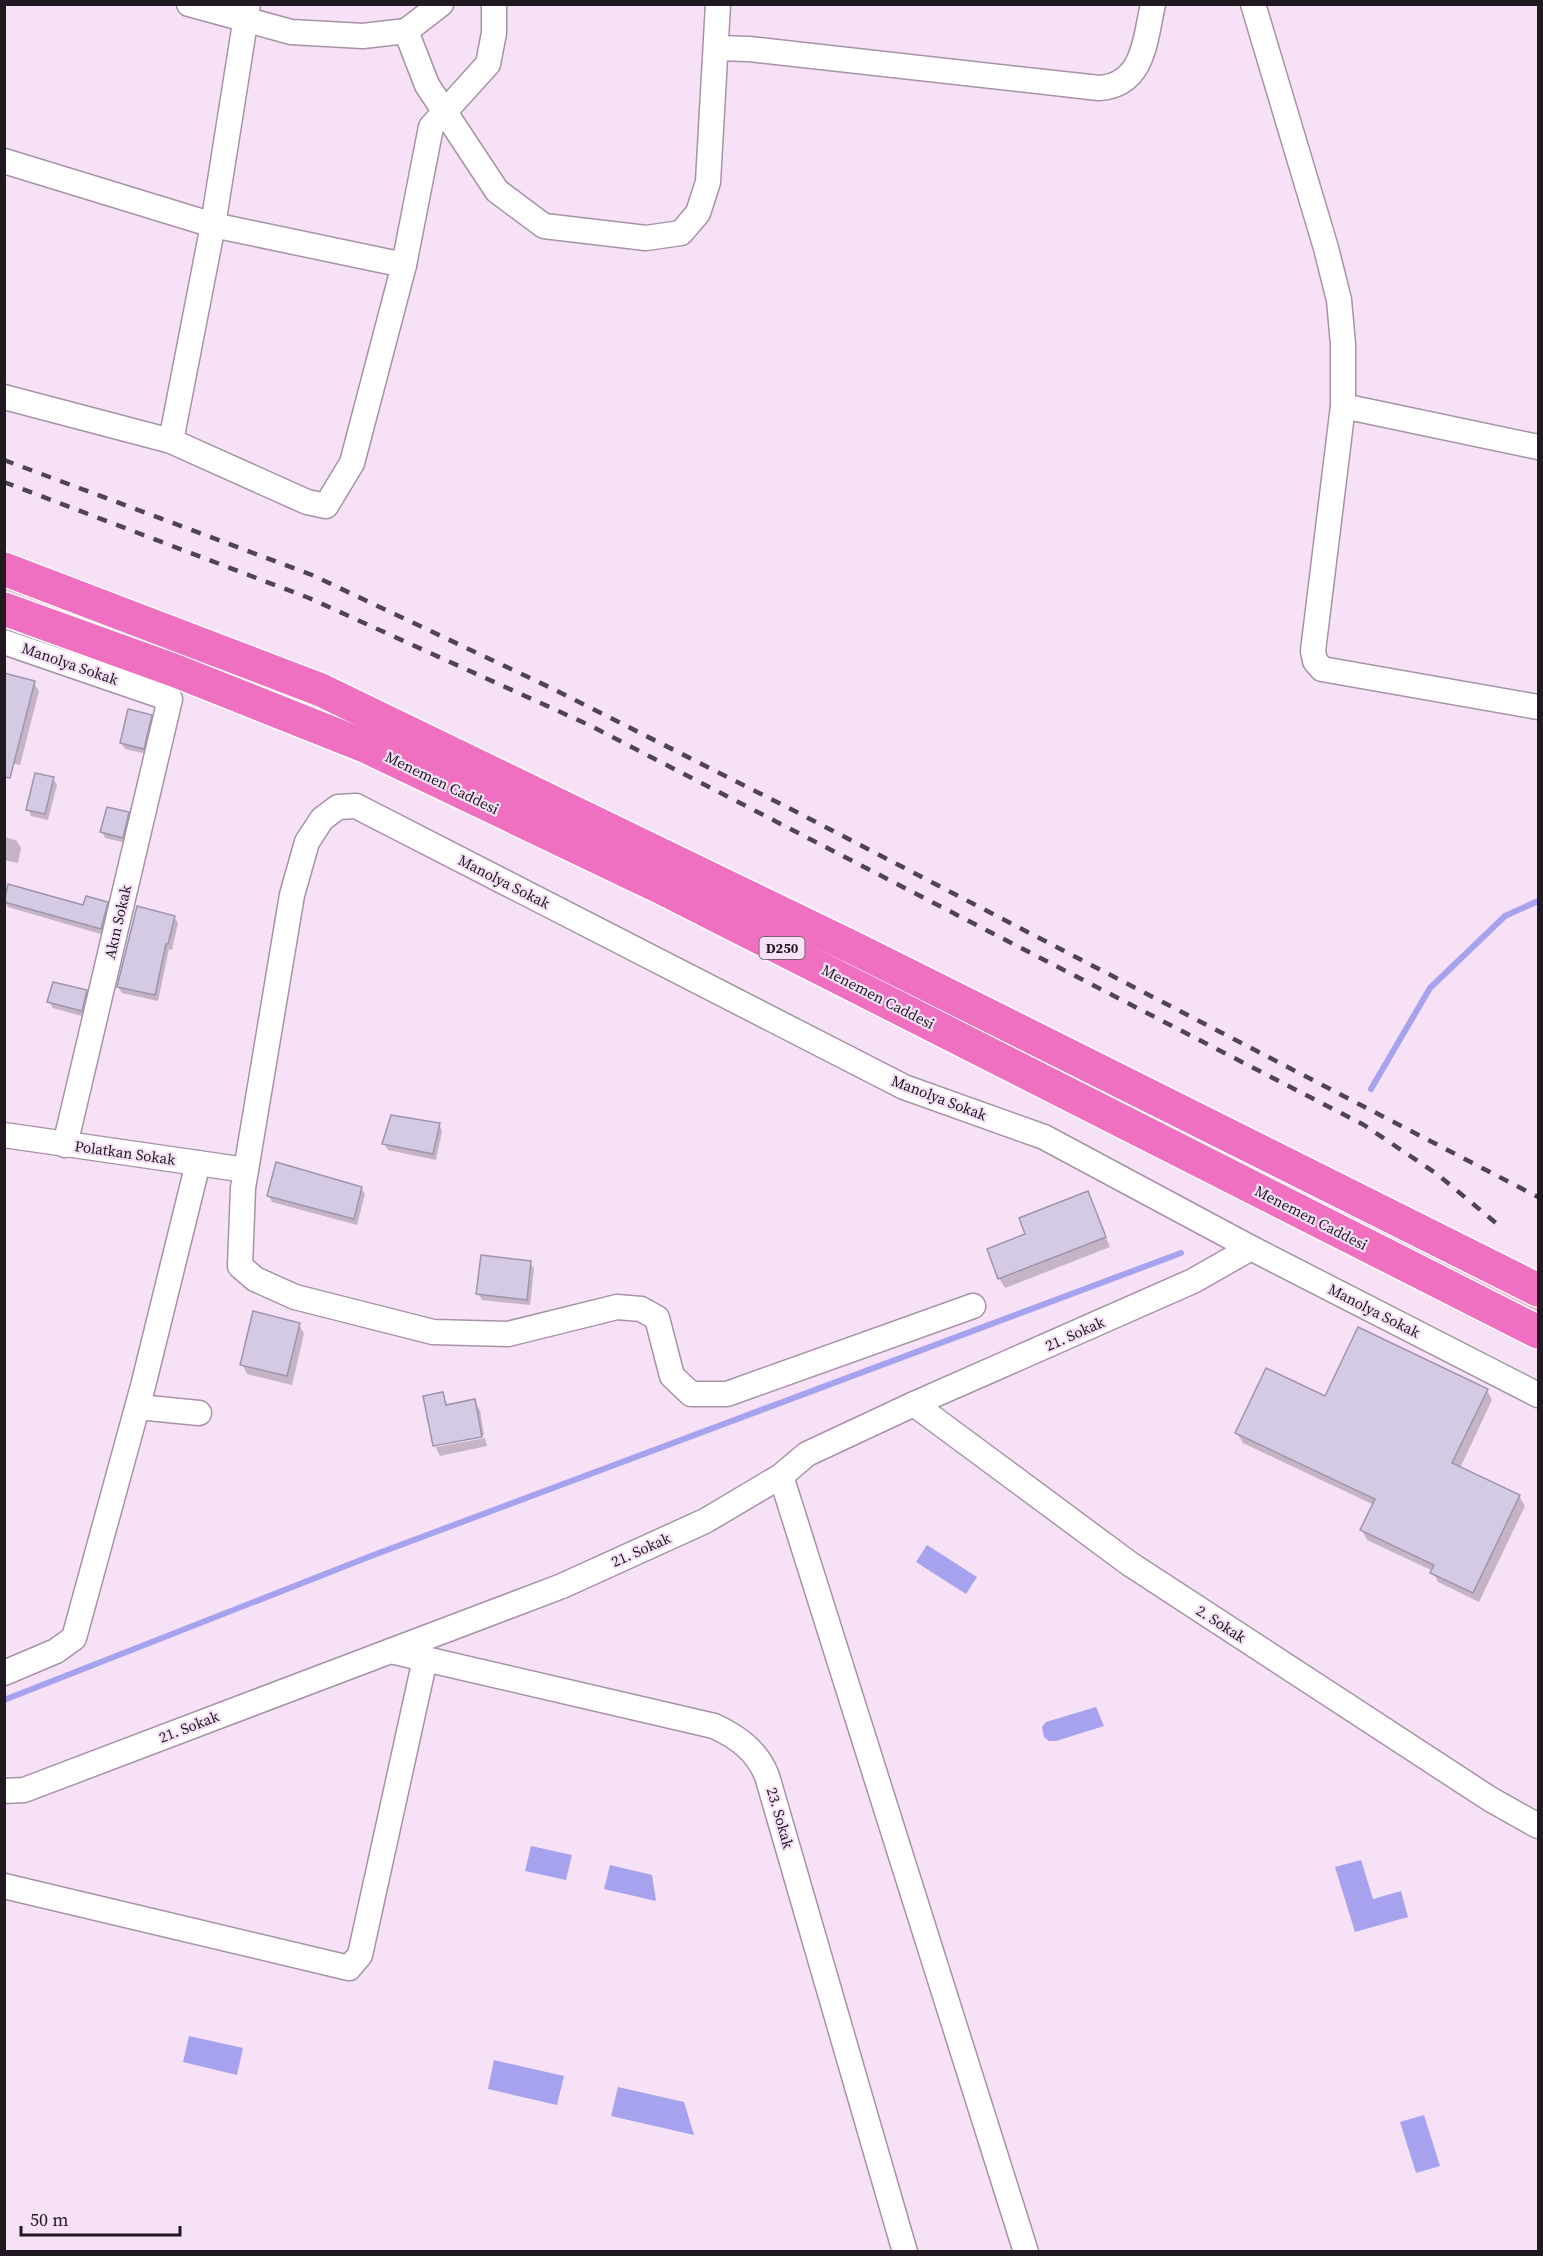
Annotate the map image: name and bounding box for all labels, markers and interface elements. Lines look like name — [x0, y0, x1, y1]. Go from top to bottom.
street label: Manolya Sokak — [19, 637, 122, 690]
street label: Menemen Caddesi — [382, 746, 503, 819]
street label: Manolya Sokak — [455, 849, 555, 914]
street label: Akın Sokak — [99, 882, 136, 961]
road number: D250 — [760, 937, 804, 959]
street label: Menemen Caddesi — [818, 959, 938, 1034]
street label: Manolya Sokak — [888, 1070, 991, 1126]
street label: Polatkan Sokak — [73, 1135, 178, 1170]
street label: Menemen Caddesi — [1251, 1180, 1371, 1255]
street label: Manolya Sokak — [1325, 1278, 1425, 1343]
street label: 21. Sokak — [1042, 1311, 1108, 1356]
street label: 21. Sokak — [608, 1527, 674, 1572]
street label: 2. Sokak — [1192, 1600, 1251, 1648]
street label: 21. Sokak — [156, 1705, 223, 1748]
street label: 23. Sokak — [762, 1785, 799, 1852]
scale bar — [21, 2199, 180, 2237]
text: 50 m — [30, 2207, 68, 2232]

